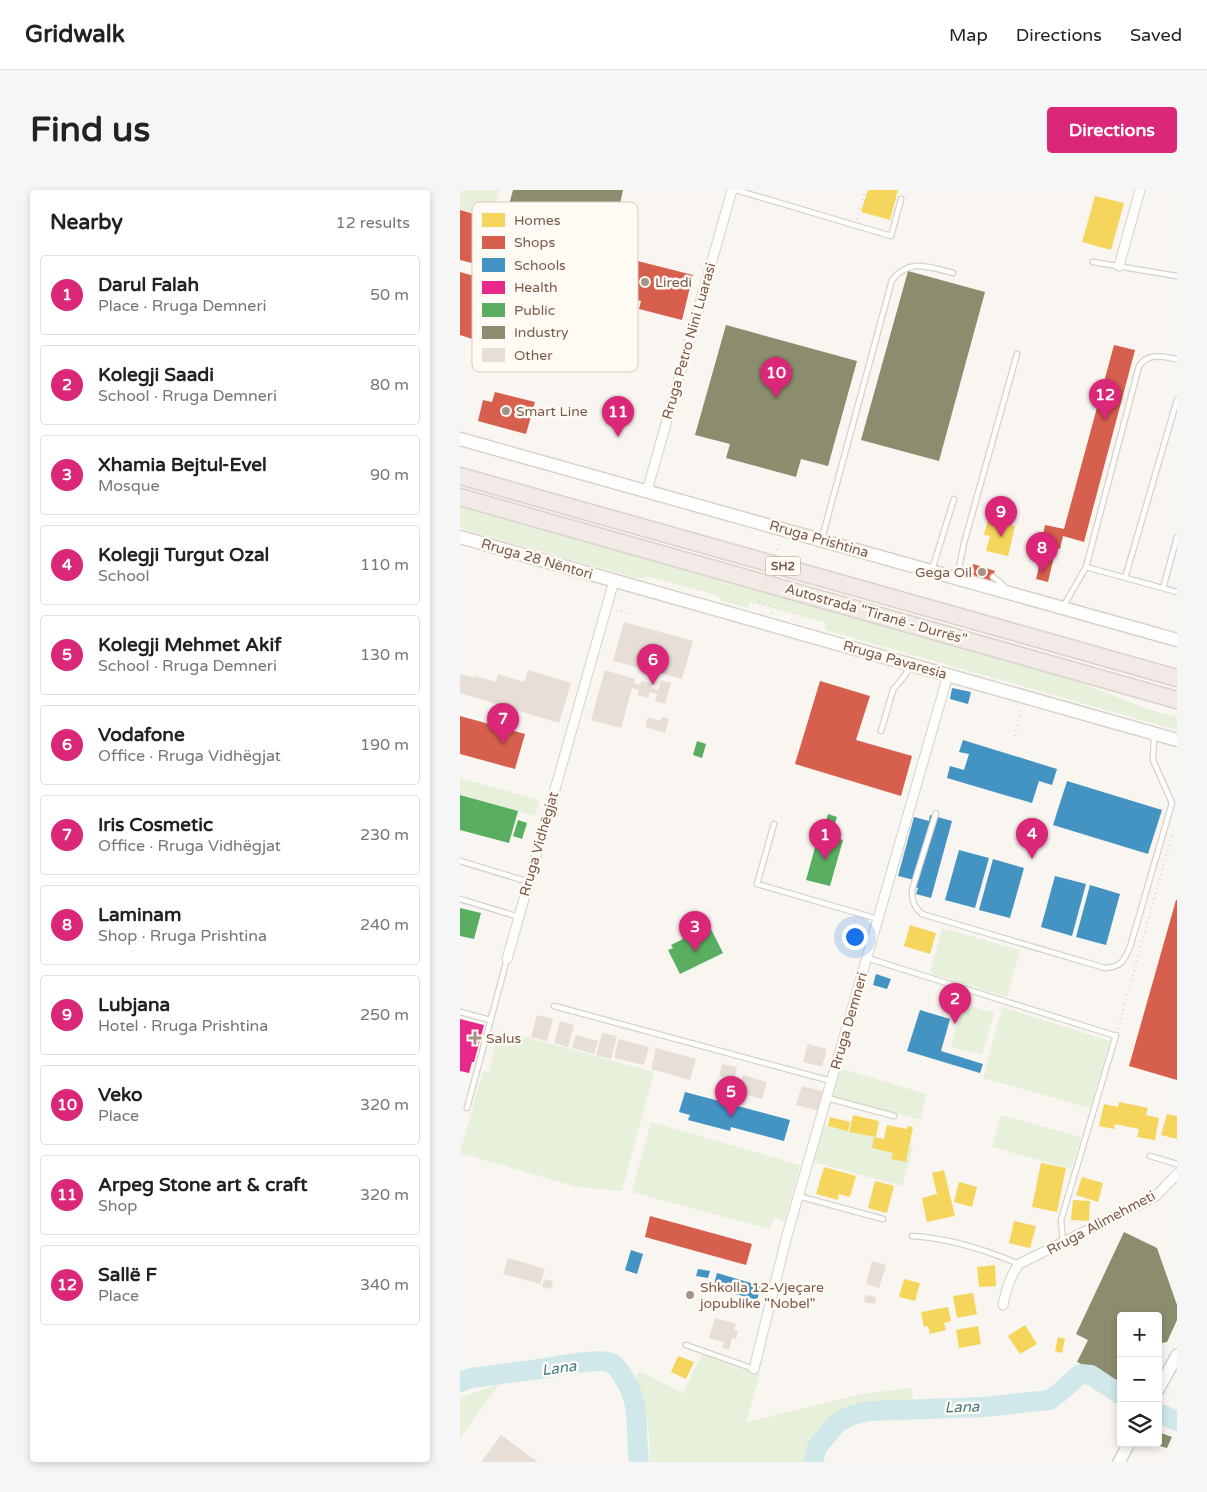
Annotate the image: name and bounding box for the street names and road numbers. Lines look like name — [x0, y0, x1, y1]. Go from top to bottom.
street label: Rruga Petro Nini Luarasi — [658, 261, 720, 421]
street label: Rruga Prishtina — [767, 517, 871, 561]
street label: Rruga 28 Nëntori — [479, 535, 595, 583]
road number: SH2 — [766, 556, 800, 576]
street label: Autostrada "Tiranë - Durrës" — [783, 580, 969, 648]
street label: Rruga Pavaresia — [841, 637, 949, 683]
street label: Rruga Vidhëgjat — [516, 789, 562, 898]
street label: Rruga Demneri — [827, 970, 871, 1072]
street label: Rruga Alimehmeti — [1044, 1187, 1158, 1259]

